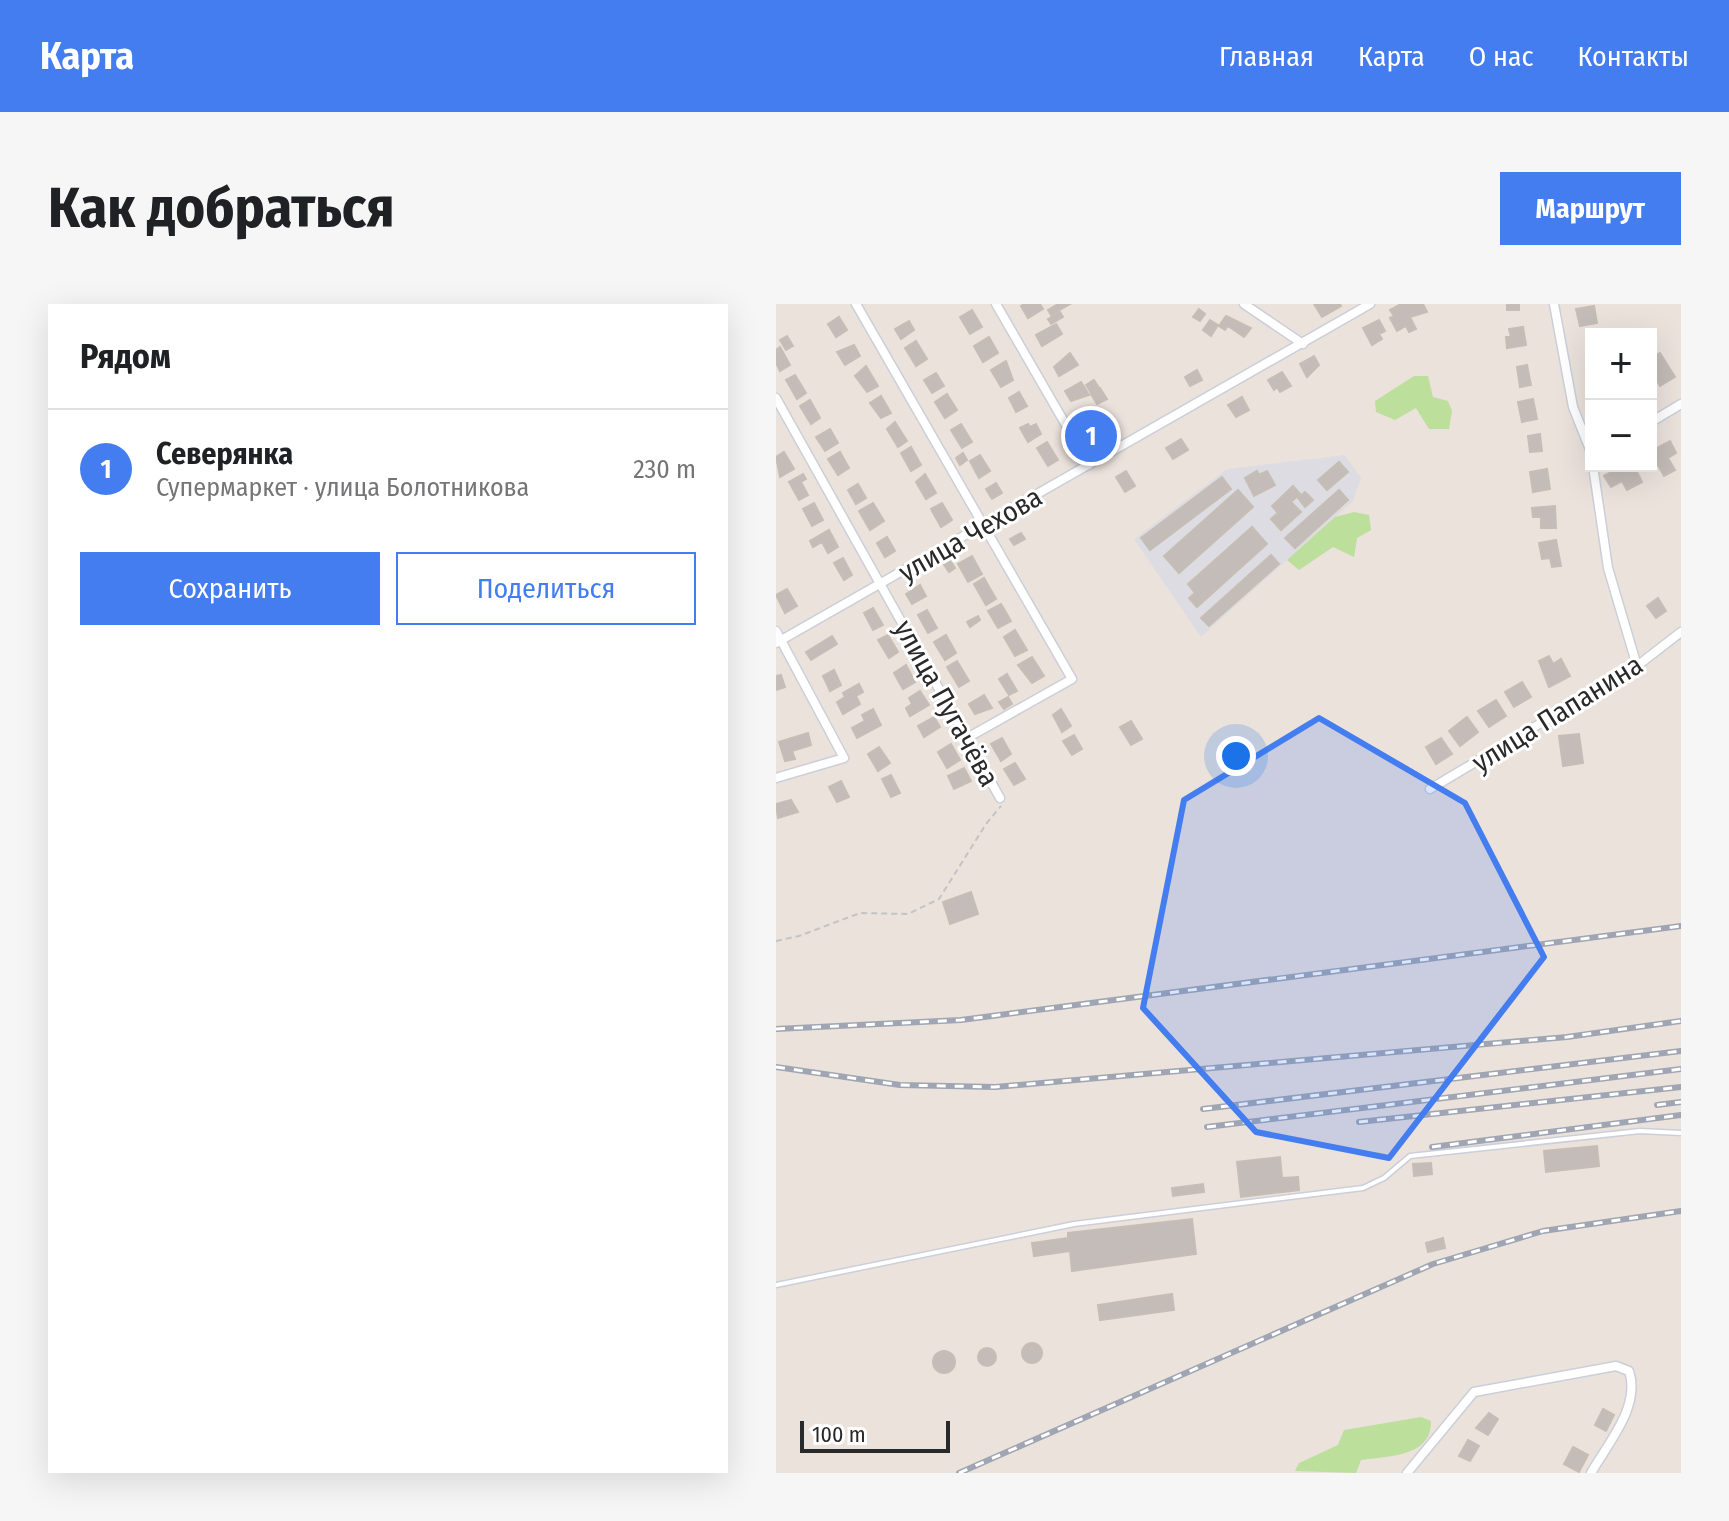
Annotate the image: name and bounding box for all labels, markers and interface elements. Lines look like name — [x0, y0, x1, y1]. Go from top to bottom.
text: Карта — [40, 33, 134, 79]
text: Главная — [1219, 40, 1314, 73]
text: Карта — [1358, 40, 1425, 73]
text: О нас — [1469, 40, 1534, 73]
text: Контакты — [1578, 40, 1689, 73]
button: Маршрут — [1500, 172, 1681, 245]
text: Как добраться — [48, 175, 394, 242]
map controls — [1585, 328, 1657, 472]
button: + — [1585, 328, 1657, 400]
text: Рядом — [80, 336, 171, 377]
button: − — [1585, 400, 1657, 472]
pin: 1 — [1065, 406, 1117, 466]
text: Северянка — [156, 436, 293, 472]
text: 1 — [101, 454, 112, 485]
text: 230 m — [633, 454, 696, 485]
text: Супермаркет · улица Болотникова — [156, 472, 529, 503]
street label: улица Чехова — [893, 480, 1048, 589]
button: Сохранить — [80, 552, 380, 625]
button: Поделиться — [396, 552, 696, 625]
street label: улица Пугачёва — [887, 614, 1006, 792]
street label: улица Папанина — [1466, 648, 1648, 779]
your location — [1216, 736, 1256, 776]
scale bar — [800, 1417, 950, 1453]
text: 100 m — [812, 1421, 866, 1448]

